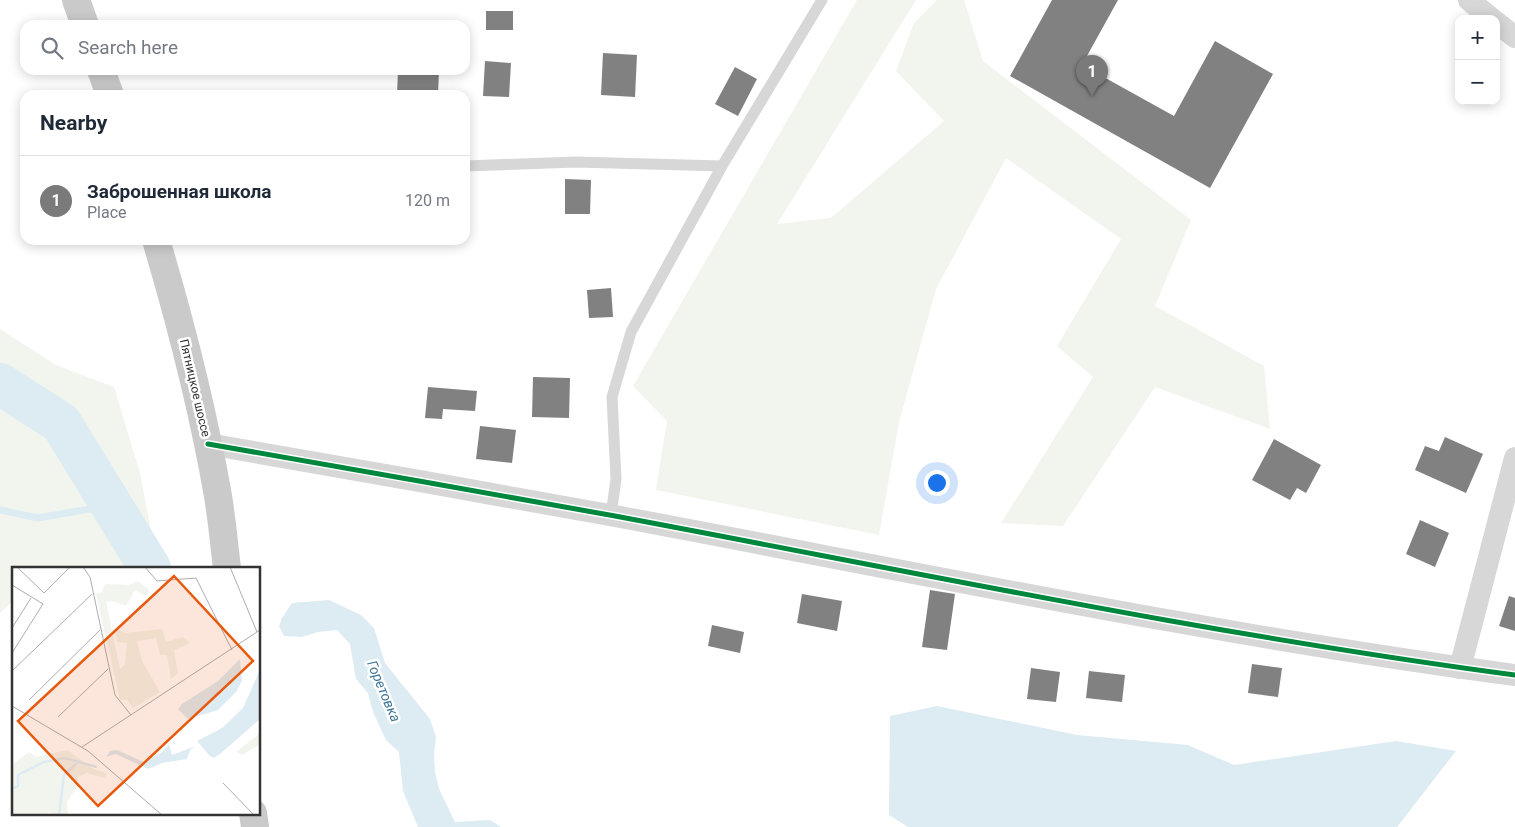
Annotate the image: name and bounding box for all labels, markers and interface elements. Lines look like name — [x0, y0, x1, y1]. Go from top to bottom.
map controls — [1455, 15, 1500, 105]
button: + — [1455, 15, 1500, 60]
search box — [20, 20, 470, 75]
icon: search — [38, 34, 66, 62]
text: Search here — [78, 36, 178, 59]
pin: 1 — [1076, 55, 1108, 96]
button: − — [1455, 60, 1500, 105]
text: Nearby — [40, 111, 107, 135]
text: Заброшенная школа — [87, 180, 272, 203]
text: 1 — [51, 191, 61, 210]
text: 120 m — [405, 191, 450, 210]
text: Place — [87, 203, 127, 222]
street label: Пятницкое шоссе — [177, 338, 213, 438]
your location — [924, 470, 950, 496]
inset map — [12, 567, 260, 814]
water label: Горетовка — [364, 658, 404, 724]

